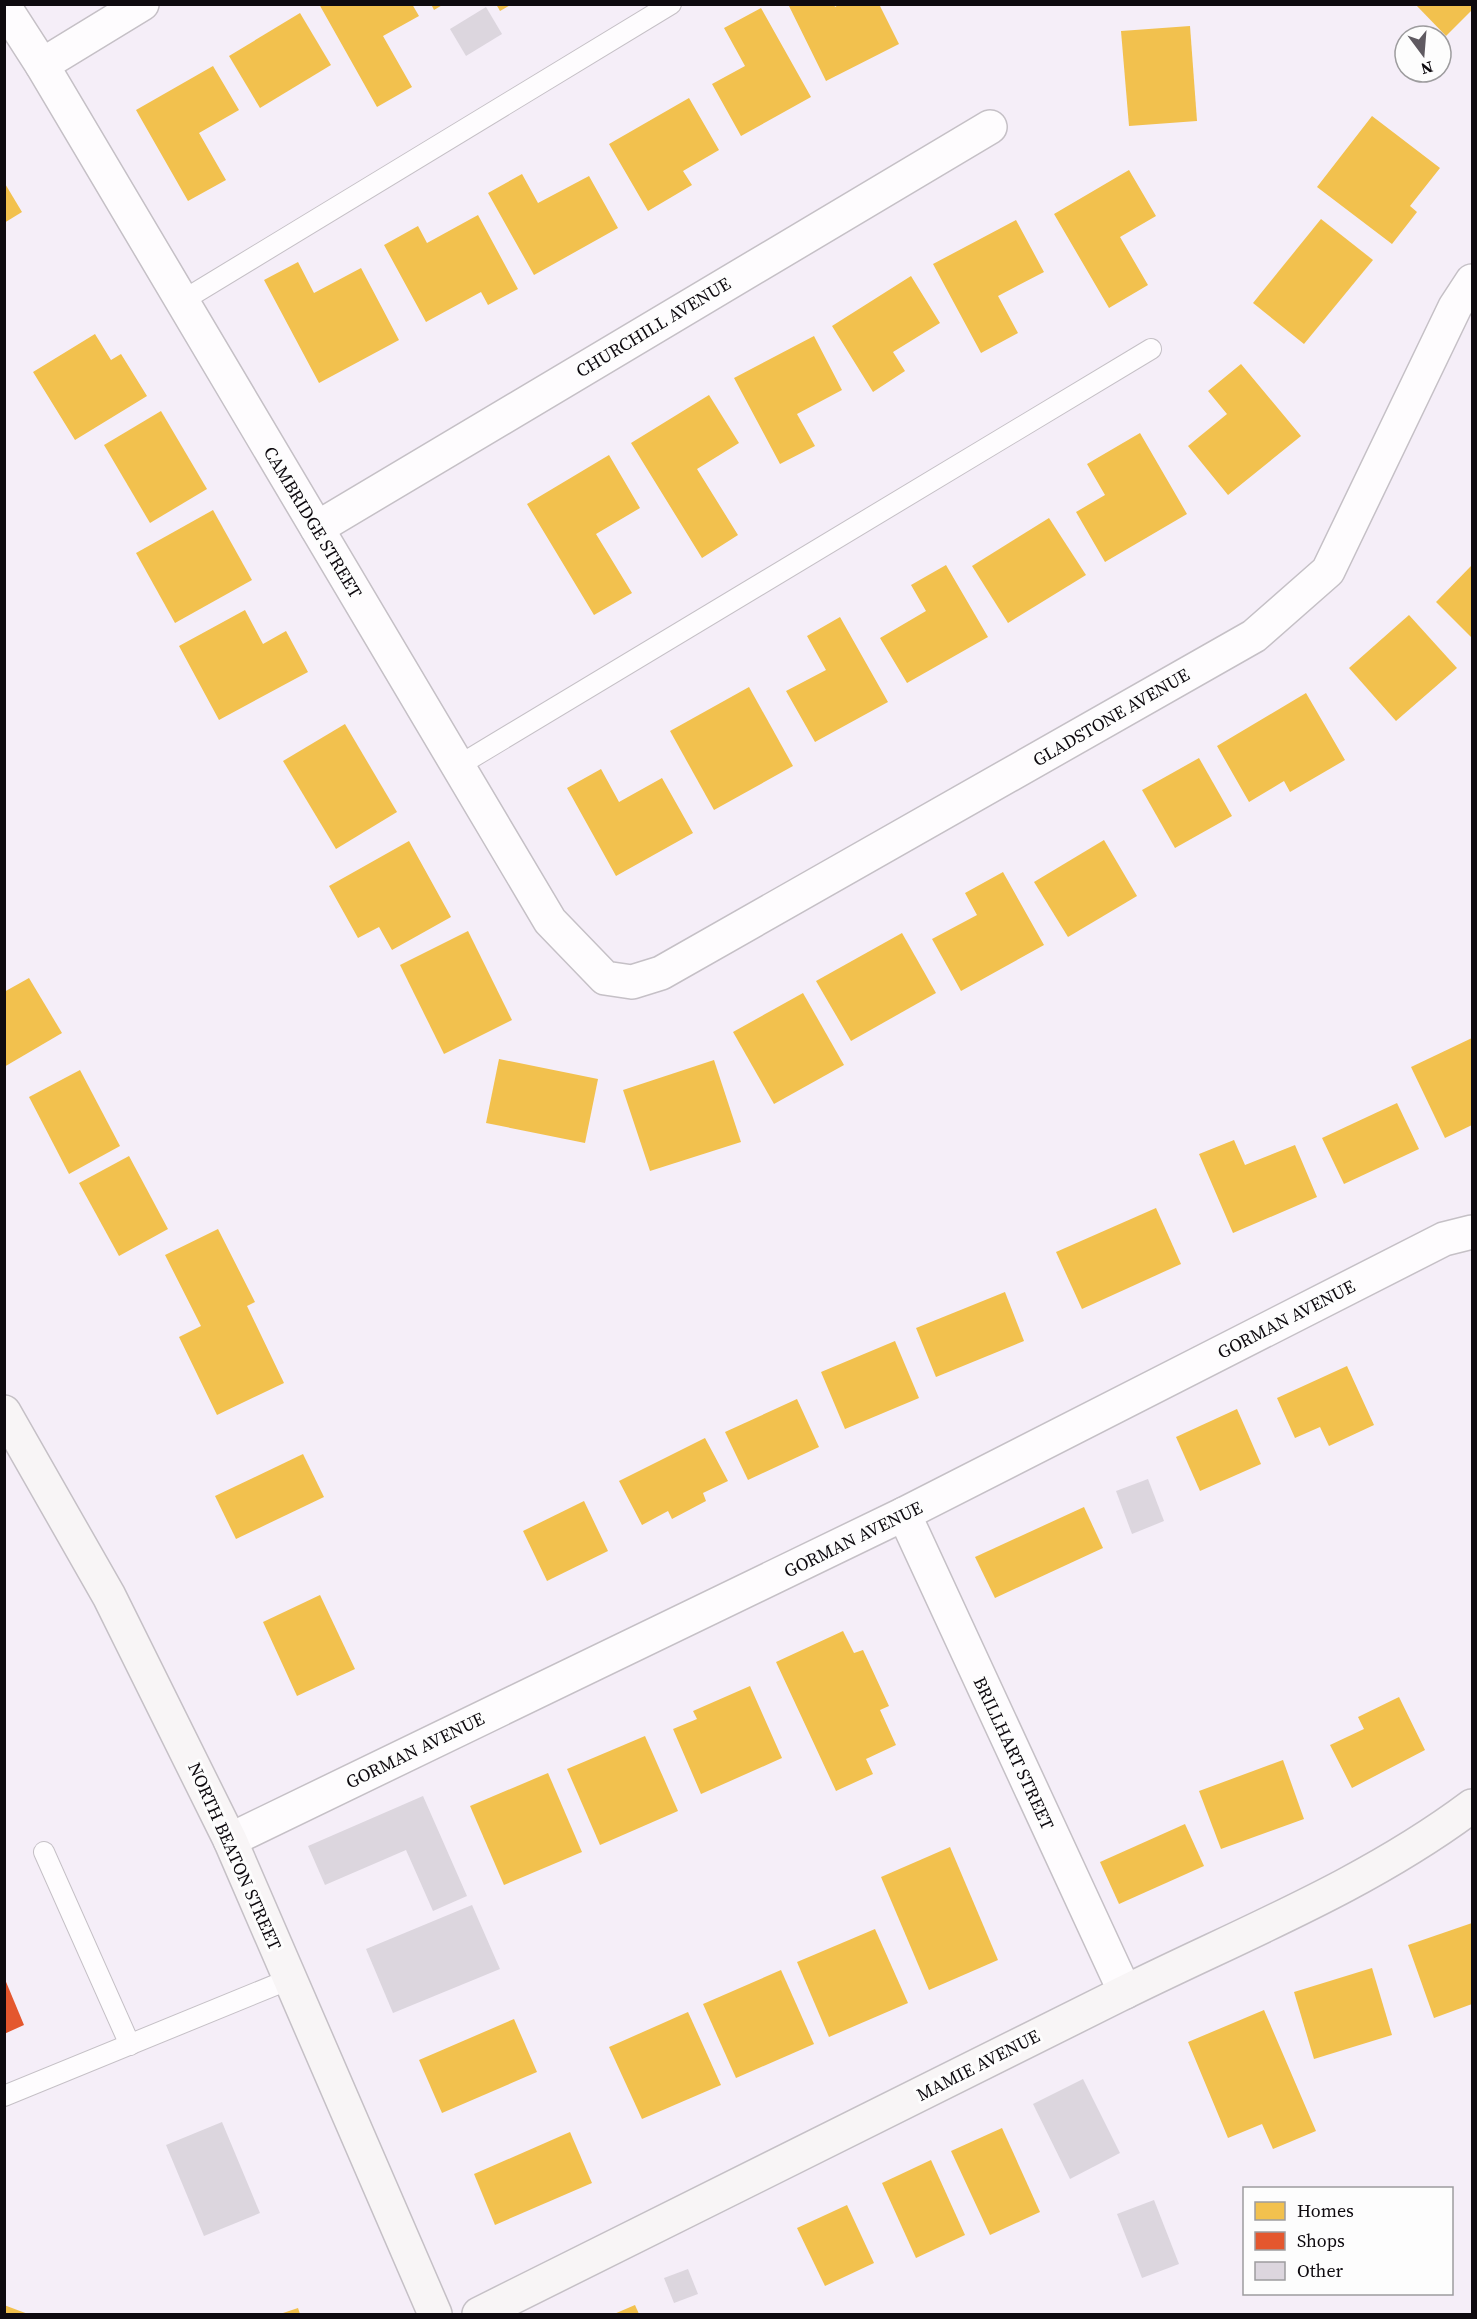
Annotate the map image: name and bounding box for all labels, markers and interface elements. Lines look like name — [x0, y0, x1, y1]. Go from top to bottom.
north arrow — [1393, 24, 1453, 84]
text: N — [1418, 56, 1436, 81]
street label: CHURCHILL AVENUE — [571, 271, 735, 383]
street label: CAMBRIDGE STREET — [258, 441, 368, 603]
street label: GLADSTONE AVENUE — [1028, 662, 1194, 772]
street label: GORMAN AVENUE — [1213, 1273, 1359, 1364]
street label: GORMAN AVENUE — [780, 1495, 927, 1583]
street label: BRILLHART STREET — [968, 1672, 1060, 1834]
street label: GORMAN AVENUE — [342, 1706, 489, 1794]
street label: NORTH BEATON STREET — [182, 1758, 288, 1954]
street label: MAMIE AVENUE — [912, 2023, 1044, 2107]
legend — [1243, 2187, 1453, 2295]
text: Homes — [1297, 2198, 1354, 2223]
text: Shops — [1297, 2228, 1345, 2253]
text: Other — [1297, 2258, 1344, 2283]

